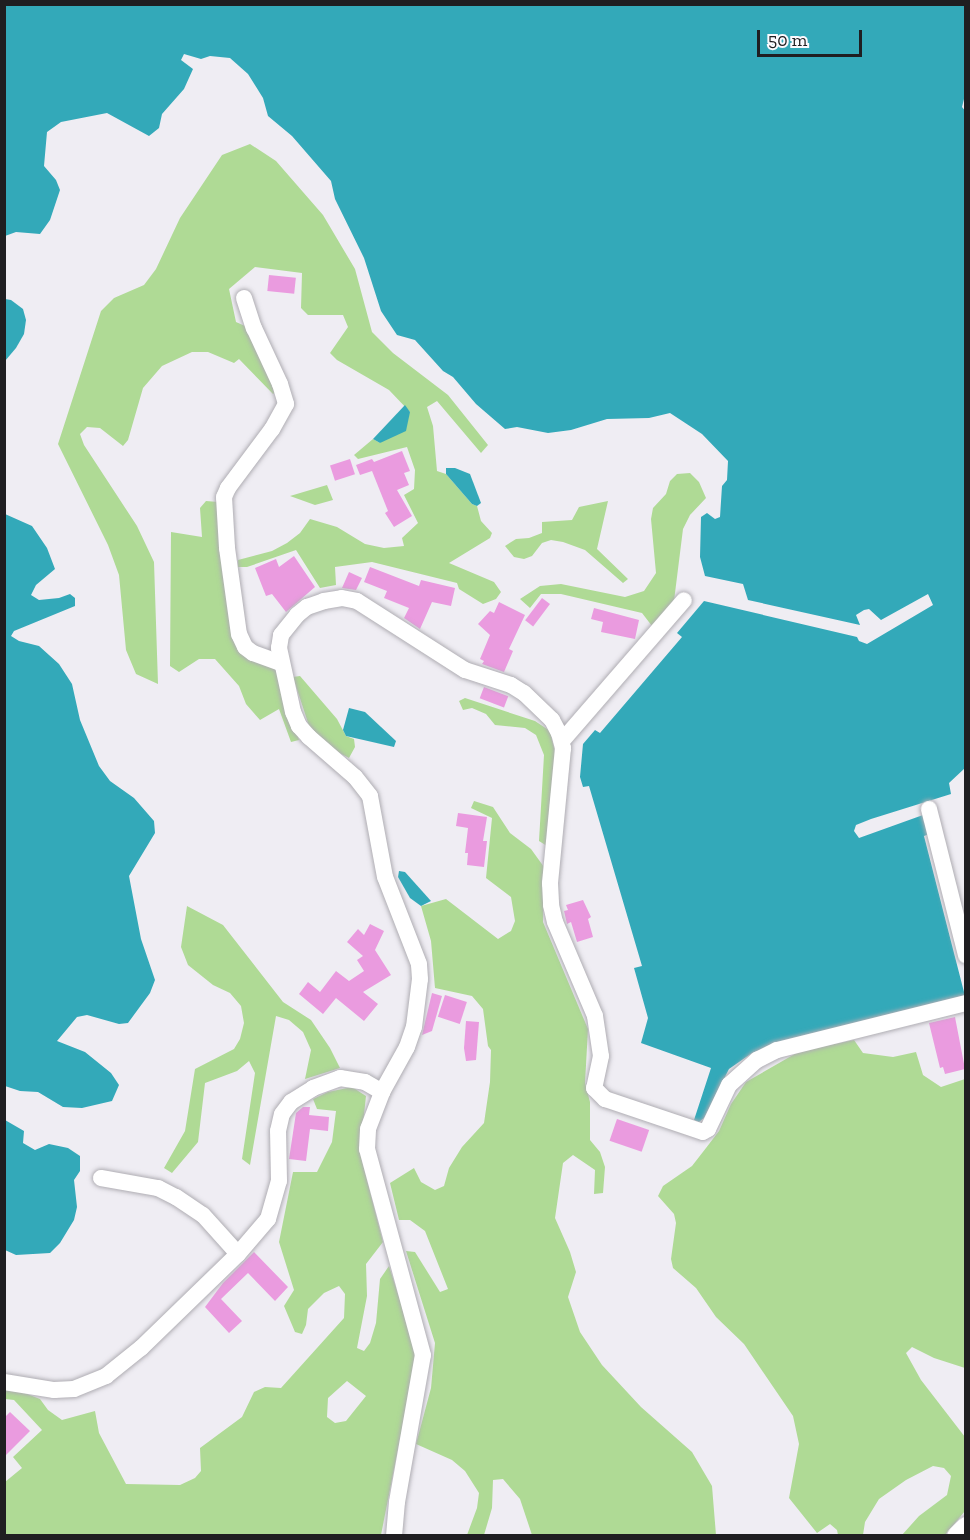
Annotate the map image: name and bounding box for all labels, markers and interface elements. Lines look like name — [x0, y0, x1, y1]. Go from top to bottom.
scale bar — [760, 18, 865, 56]
text: 50 m — [768, 29, 807, 51]

